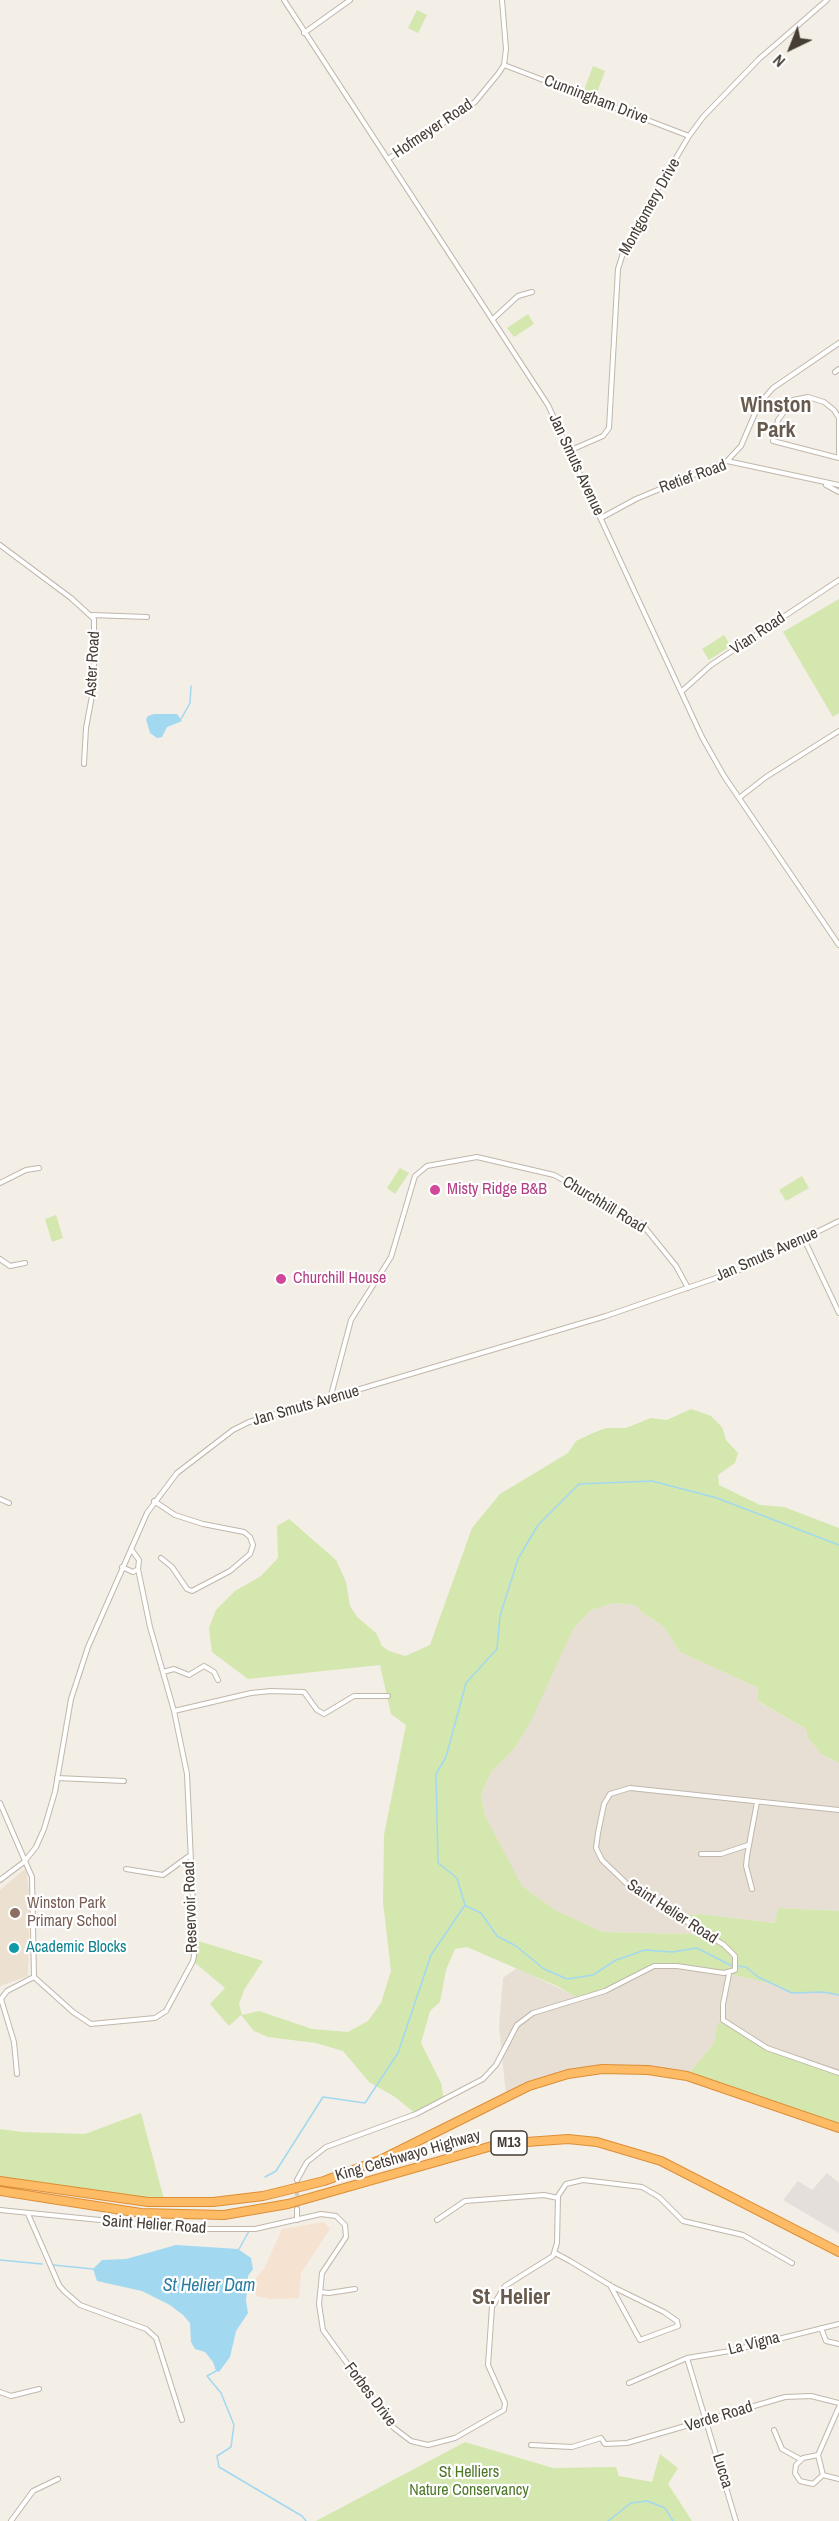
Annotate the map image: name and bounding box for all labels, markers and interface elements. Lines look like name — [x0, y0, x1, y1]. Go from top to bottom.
north arrow — [761, 18, 821, 78]
text: N — [768, 50, 790, 72]
street label: Cunningham Drive — [541, 71, 651, 129]
street label: Hofmeyer Road — [390, 95, 476, 163]
street label: Montgomery Drive — [615, 155, 685, 259]
district label: Winston Park — [741, 393, 811, 445]
street label: Jan Smuts Avenue — [544, 411, 608, 519]
street label: Retief Road — [657, 456, 729, 498]
street label: Vian Road — [727, 609, 789, 659]
street label: Aster Road — [82, 631, 104, 697]
street label: Churchhill Road — [559, 1173, 649, 1237]
place label: Misty Ridge B&B — [447, 1180, 547, 1200]
marker: Misty Ridge B&B — [428, 1183, 442, 1197]
street label: Jan Smuts Avenue — [713, 1224, 821, 1286]
place label: Churchill House — [293, 1269, 386, 1289]
marker: Churchill House — [274, 1272, 288, 1286]
street label: Jan Smuts Avenue — [251, 1382, 361, 1430]
street label: Reservoir Road — [180, 1861, 202, 1953]
street label: Saint Helier Road — [623, 1876, 721, 1948]
place label: Winston Park Primary School — [27, 1894, 117, 1932]
marker: Winston Park Primary School — [8, 1906, 22, 1920]
place label: Academic Blocks — [26, 1938, 127, 1958]
marker: Academic Blocks — [7, 1941, 21, 1955]
street label: King Cetshwayo Highway — [333, 2126, 483, 2186]
road number: M13 — [491, 2131, 527, 2155]
street label: Saint Helier Road — [101, 2212, 207, 2238]
water label: St Helier Dam — [163, 2275, 255, 2297]
district label: St. Helier — [472, 2285, 550, 2311]
street label: La Vigna — [726, 2328, 782, 2360]
street label: Forbes Drive — [340, 2359, 400, 2431]
street label: Verde Road — [683, 2398, 755, 2436]
street label: Lucca — [708, 2451, 736, 2491]
park label: St Helliers Nature Conservancy — [409, 2463, 529, 2501]

